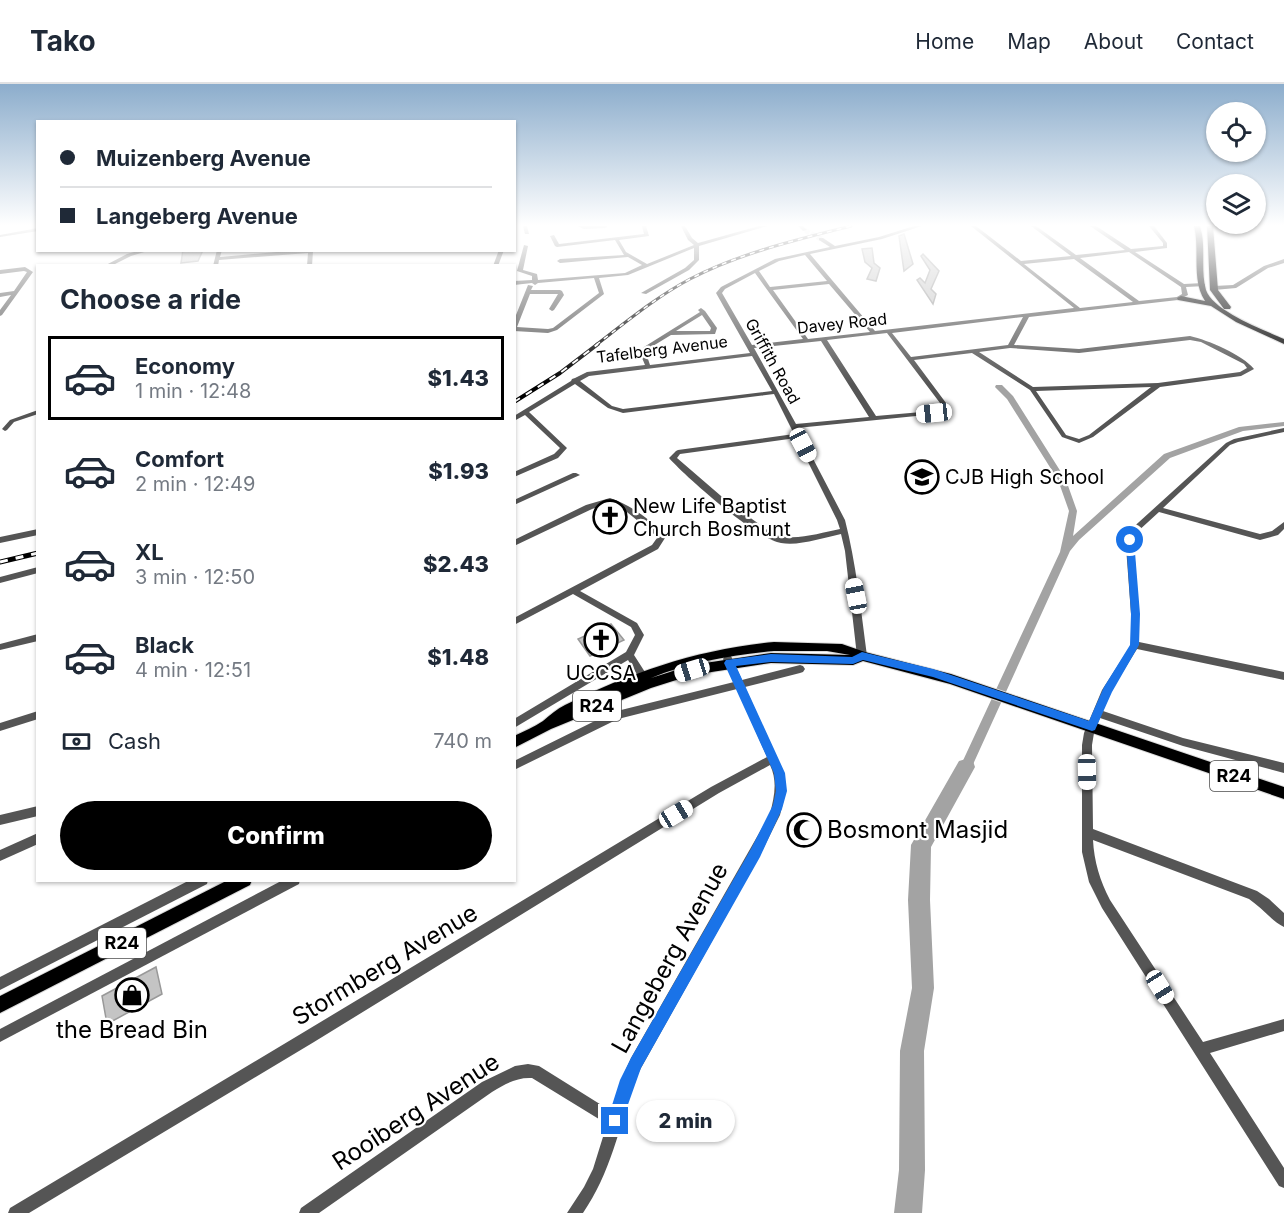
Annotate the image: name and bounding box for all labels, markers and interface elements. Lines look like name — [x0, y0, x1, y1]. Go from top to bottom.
text: Tako — [30, 24, 96, 58]
text: Home — [915, 29, 974, 54]
text: Map — [1007, 29, 1051, 54]
text: About — [1084, 29, 1143, 54]
text: Contact — [1176, 29, 1254, 54]
map controls — [1206, 102, 1266, 234]
button: locate — [1206, 102, 1266, 162]
text: Muizenberg Avenue — [96, 145, 311, 171]
button: layers — [1206, 174, 1266, 234]
text: Langeberg Avenue — [96, 203, 298, 229]
text: Choose a ride — [60, 283, 241, 316]
street label: Davey Road — [796, 308, 888, 338]
street label: Griffith Road — [741, 315, 805, 407]
street label: Tafelberg Avenue — [595, 331, 729, 367]
icon: car — [63, 351, 117, 405]
text: Economy — [135, 353, 235, 379]
text: $1.43 — [427, 365, 489, 391]
text: 1 min · 12:48 — [135, 379, 251, 403]
car — [915, 402, 953, 424]
car — [787, 425, 819, 465]
icon: car — [63, 444, 117, 498]
text: Comfort — [135, 446, 224, 472]
text: $1.93 — [428, 458, 489, 484]
school or university icon: CJB High School — [904, 459, 940, 495]
place label: CJB High School — [945, 465, 1104, 489]
text: 2 min · 12:49 — [135, 472, 255, 496]
place label: New Life Baptist Church Bosmunt — [633, 494, 791, 541]
church icon: New Life Baptist Church Bosmunt — [592, 499, 628, 535]
route start — [1116, 526, 1143, 553]
icon: car — [63, 537, 117, 591]
text: XL — [135, 539, 164, 565]
text: $2.43 — [423, 551, 489, 577]
text: 3 min · 12:50 — [135, 565, 255, 589]
car — [844, 577, 868, 615]
church icon: UCCSA — [583, 622, 619, 658]
icon: car — [63, 630, 117, 684]
text: Black — [135, 632, 194, 658]
text: $1.48 — [427, 644, 489, 670]
car — [672, 656, 712, 684]
text: 4 min · 12:51 — [135, 658, 251, 682]
place label: UCCSA — [566, 661, 637, 685]
road number: R24 — [573, 691, 621, 721]
icon: cash — [60, 725, 93, 758]
text: Cash — [108, 728, 161, 754]
text: 740 m — [433, 729, 492, 753]
car — [1078, 754, 1096, 790]
road number: R24 — [1210, 761, 1258, 791]
car — [656, 797, 696, 831]
button: Confirm — [60, 801, 492, 870]
mosque icon: Bosmont Masjid — [786, 812, 822, 848]
place label: Bosmont Masjid — [827, 815, 1008, 844]
street label: Langeberg Avenue — [605, 858, 734, 1058]
street label: Stormberg Avenue — [287, 898, 483, 1031]
road number: R24 — [98, 928, 146, 958]
car — [1143, 967, 1177, 1007]
shop icon: the Bread Bin — [114, 977, 150, 1013]
place label: the Bread Bin — [56, 1015, 208, 1044]
street label: Rooiberg Avenue — [327, 1047, 504, 1176]
callout: 2 min — [636, 1100, 735, 1142]
route end — [601, 1107, 628, 1134]
text: 2 min — [658, 1109, 713, 1133]

